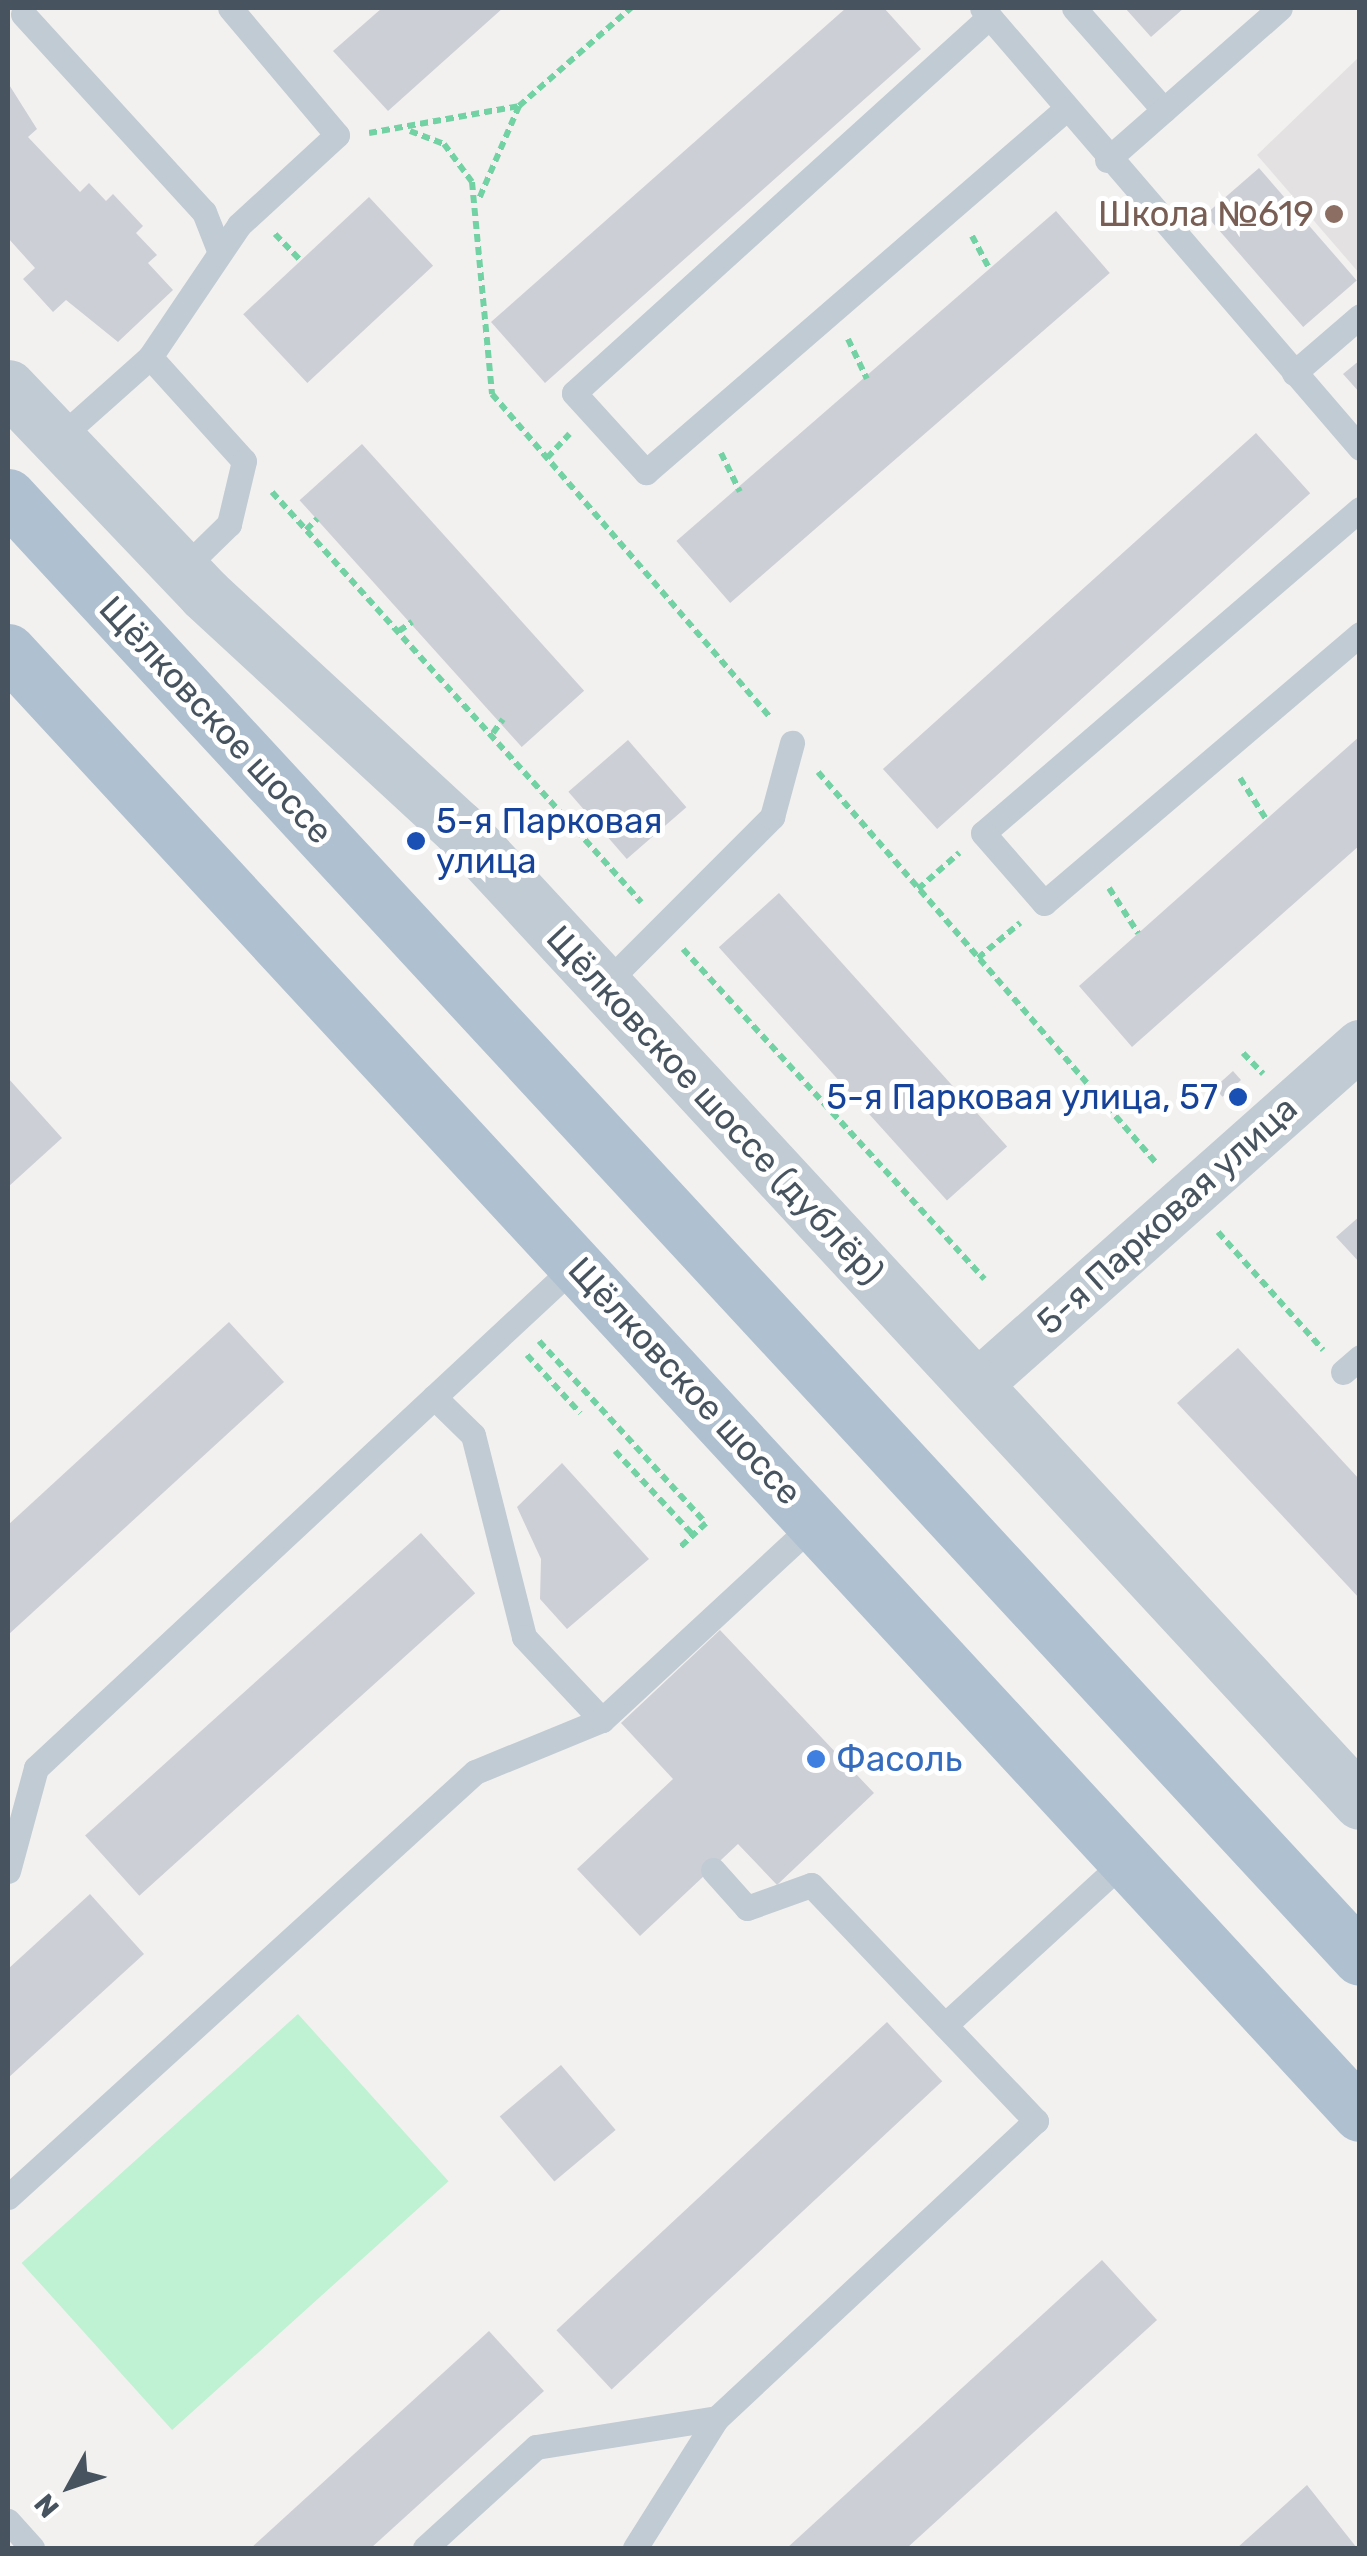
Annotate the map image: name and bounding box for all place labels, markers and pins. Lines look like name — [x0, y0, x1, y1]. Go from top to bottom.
place label: Школа №619 — [1098, 193, 1314, 235]
marker: Школа №619 — [1323, 203, 1345, 225]
place label: 5-я Парковая улица — [436, 800, 663, 882]
marker: 5-я Парковая улица — [405, 830, 427, 852]
place label: 5-я Парковая улица, 57 — [826, 1076, 1218, 1118]
marker: 5-я Парковая улица, 57 — [1227, 1086, 1249, 1108]
place label: Фасоль — [836, 1738, 962, 1780]
marker: Фасоль — [805, 1748, 827, 1770]

